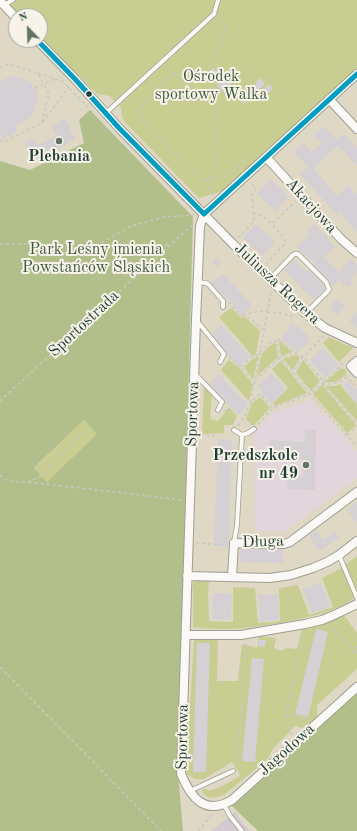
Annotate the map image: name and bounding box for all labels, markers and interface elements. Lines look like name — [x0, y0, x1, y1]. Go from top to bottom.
north arrow — [8, 8, 48, 48]
text: N — [17, 11, 30, 24]
park label: Ośrodek sportowy Walka — [155, 67, 267, 105]
unlabelled marker — [84, 89, 94, 99]
marker: Plebania — [54, 136, 64, 146]
place label: Plebania — [28, 147, 90, 167]
street label: Akacjowa — [281, 174, 341, 238]
street label: Juliusza Rogera — [230, 239, 324, 329]
park label: Park Leśny imienia Powstańców Śląskich — [22, 240, 170, 278]
street label: Sportostrada — [45, 286, 123, 362]
street label: Sportowa — [182, 381, 204, 447]
place label: Przedszkole nr 49 — [213, 446, 298, 484]
marker: Przedszkole nr 49 — [301, 460, 311, 470]
street label: Długa — [242, 532, 284, 552]
street label: Sportowa — [173, 704, 193, 770]
street label: Jagodowa — [255, 720, 319, 780]

